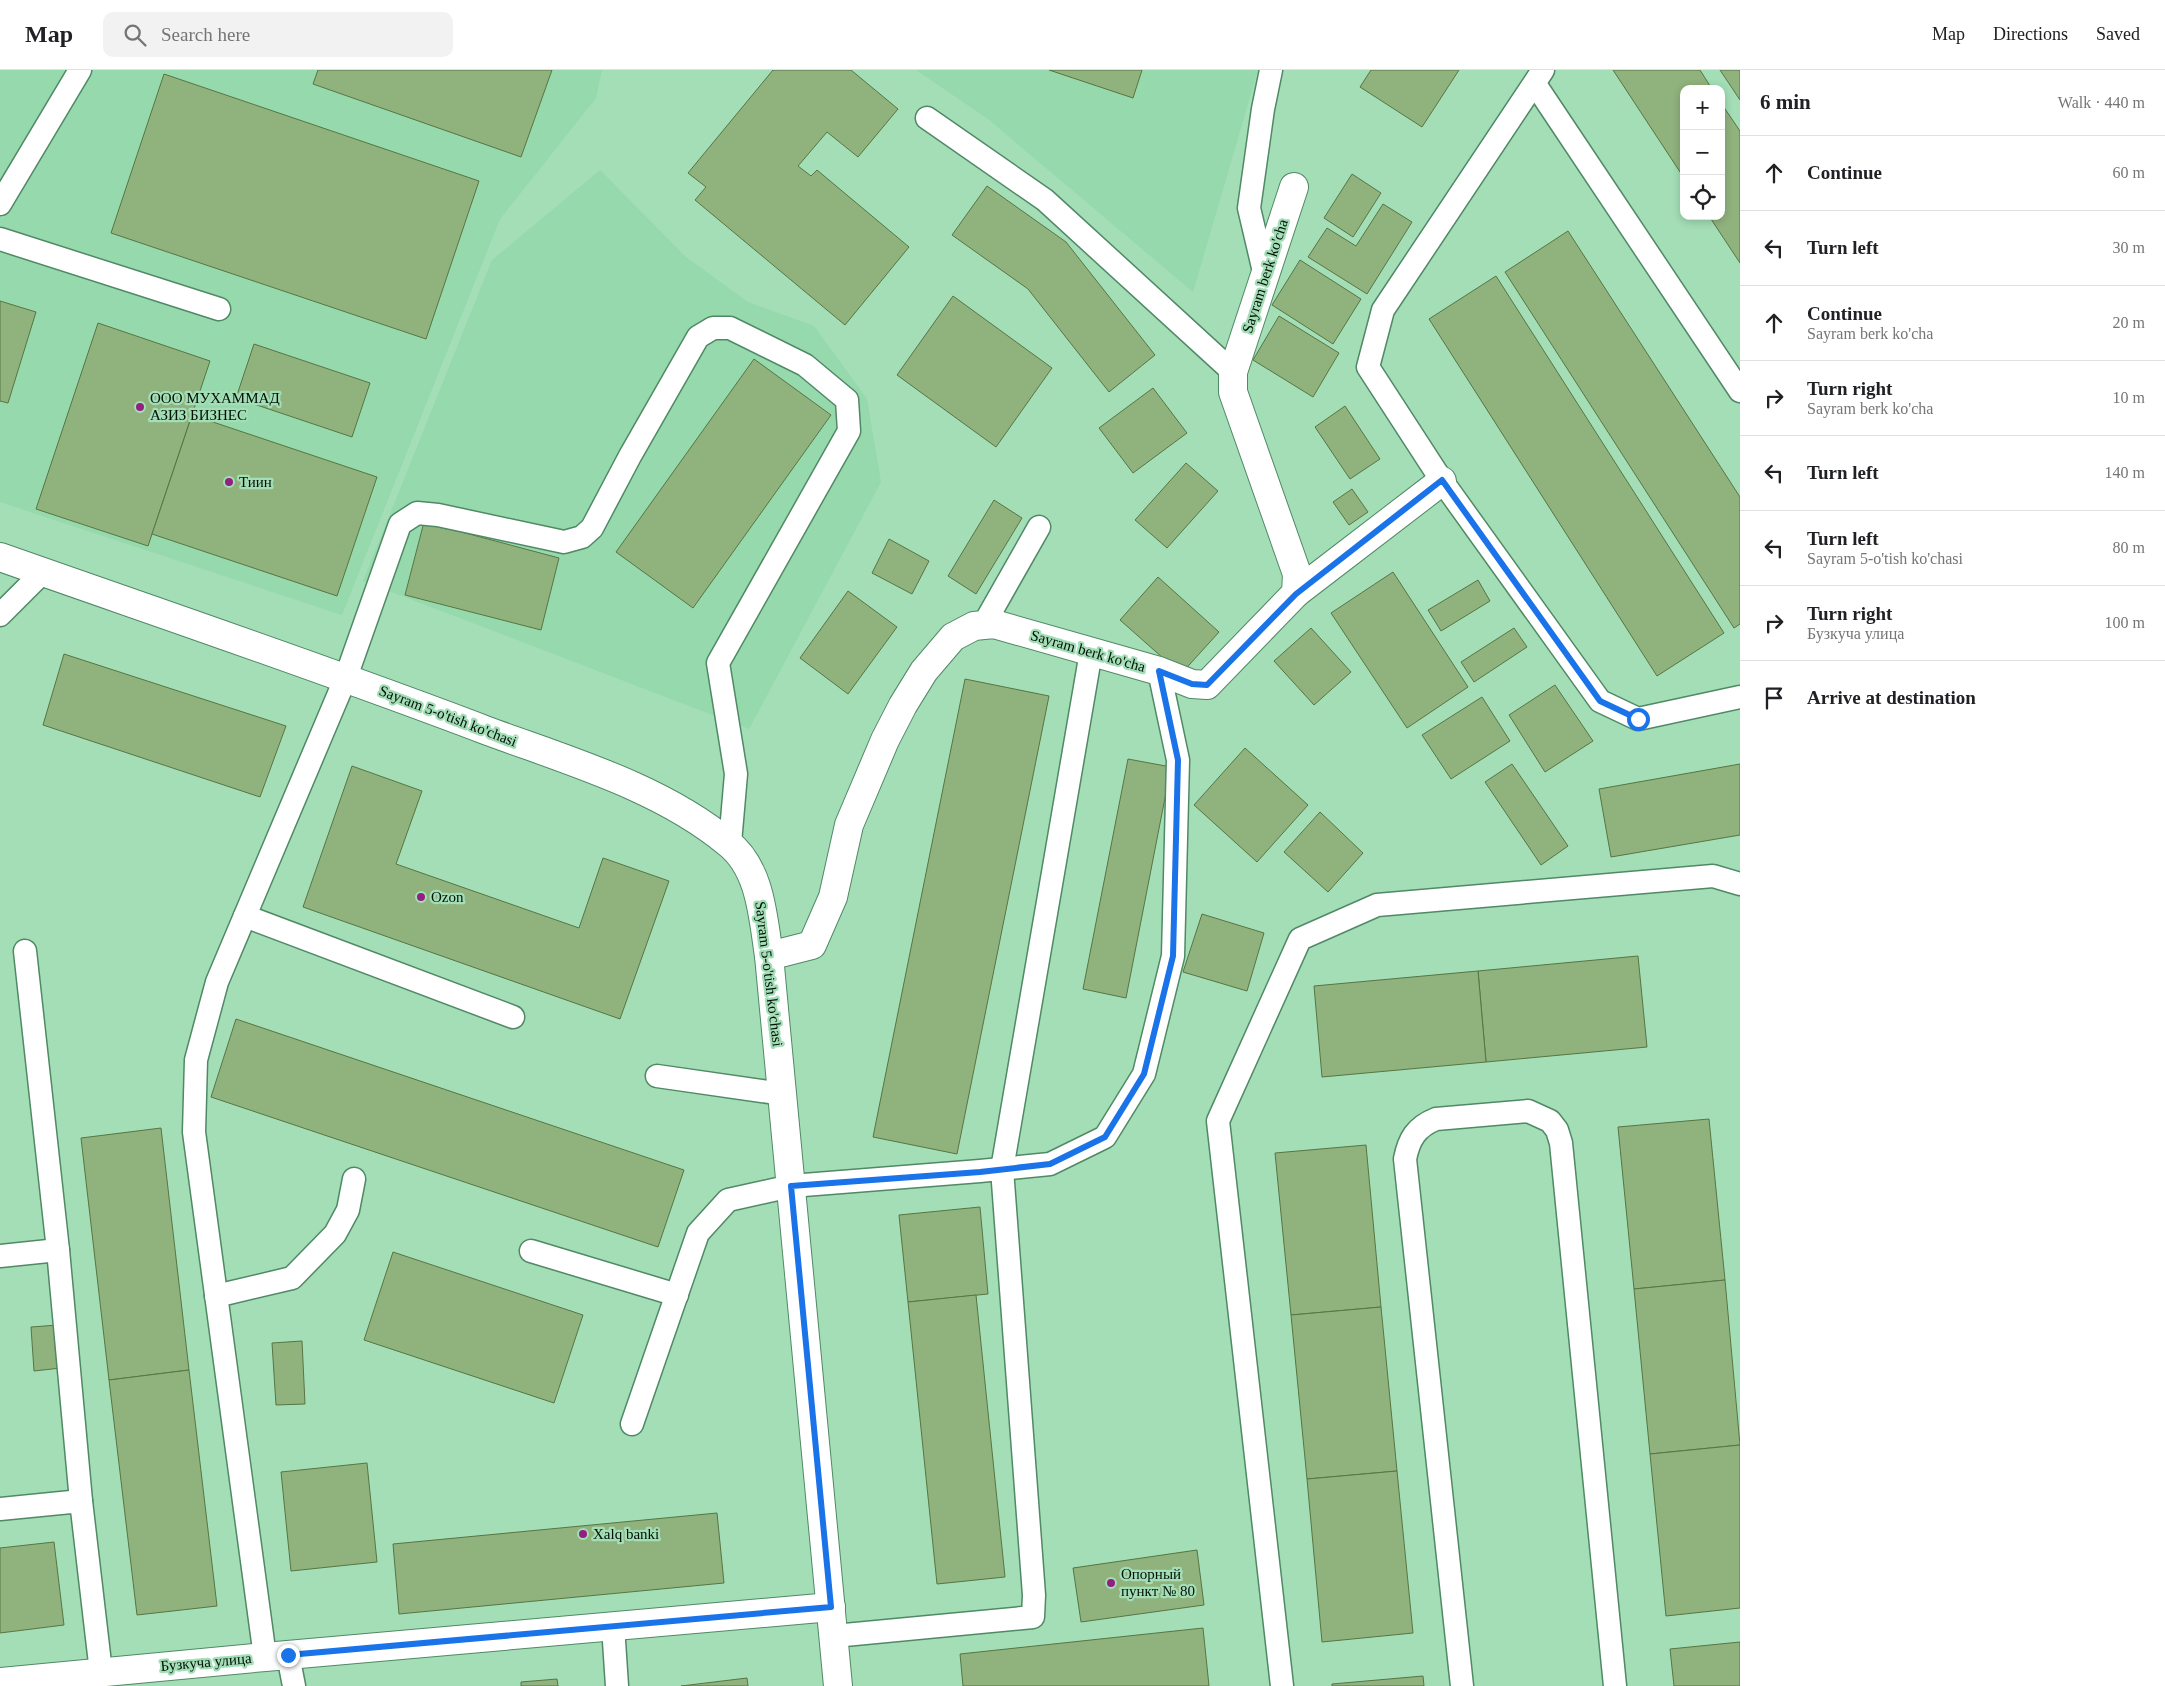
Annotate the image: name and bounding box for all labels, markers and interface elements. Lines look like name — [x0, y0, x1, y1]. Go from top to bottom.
search box — [103, 12, 453, 57]
text: Map — [25, 21, 73, 47]
icon: search — [121, 21, 149, 49]
text: Search here — [161, 24, 250, 45]
text: Map — [1932, 24, 1965, 44]
text: Directions — [1993, 24, 2068, 44]
text: Saved — [2096, 24, 2140, 44]
map controls — [1680, 85, 1725, 220]
button: + — [1680, 85, 1725, 130]
text: 6 min — [1760, 90, 1811, 114]
text: Walk · 440 m — [2058, 94, 2145, 111]
button: − — [1680, 130, 1725, 175]
icon: ahead — [1760, 159, 1788, 187]
text: Continue — [1807, 162, 1882, 183]
text: 60 m — [2113, 164, 2145, 181]
button: locate — [1680, 175, 1725, 220]
street label: Sayram berk ko'cha — [1239, 217, 1291, 335]
icon: left — [1760, 234, 1788, 262]
text: Turn left — [1807, 237, 1879, 258]
text: 30 m — [2113, 239, 2145, 256]
text: Continue — [1807, 303, 1882, 324]
icon: ahead — [1760, 309, 1788, 337]
text: 20 m — [2113, 314, 2145, 331]
text: Sayram berk ko'cha — [1807, 325, 1933, 342]
text: Turn right — [1807, 378, 1892, 399]
icon: right — [1760, 384, 1788, 412]
text: 10 m — [2113, 389, 2145, 406]
place label: ООО МУХАММАД АЗИЗ БИЗНЕС — [150, 390, 280, 423]
text: Sayram berk ko'cha — [1807, 400, 1933, 417]
marker: ООО МУХАММАД АЗИЗ БИЗНЕС — [134, 401, 146, 413]
icon: left — [1760, 459, 1788, 487]
text: Turn left — [1807, 462, 1879, 483]
text: 140 m — [2105, 464, 2145, 481]
place label: Тиин — [239, 474, 272, 490]
marker: Тиин — [223, 476, 235, 488]
text: Turn left — [1807, 528, 1879, 549]
icon: left — [1760, 534, 1788, 562]
text: 80 m — [2113, 539, 2145, 556]
text: Sayram 5-o'tish ko'chasi — [1807, 550, 1963, 567]
text: Turn right — [1807, 603, 1892, 624]
icon: right — [1760, 609, 1788, 637]
text: 100 m — [2105, 614, 2145, 631]
text: Бузкуча улица — [1807, 625, 1904, 642]
street label: Sayram berk ko'cha — [1029, 627, 1147, 675]
street label: Sayram 5-o'tish ko'chasi — [377, 682, 519, 750]
icon: arrive — [1760, 684, 1788, 712]
text: Arrive at destination — [1807, 687, 1976, 708]
route start — [1627, 708, 1650, 731]
place label: Ozon — [431, 889, 464, 905]
marker: Ozon — [415, 891, 427, 903]
street label: Sayram 5-o'tish ko'chasi — [752, 900, 786, 1048]
place label: Xalq banki — [593, 1526, 659, 1542]
marker: Xalq banki — [577, 1528, 589, 1540]
place label: Опорный пункт № 80 — [1121, 1566, 1195, 1599]
marker: Опорный пункт № 80 — [1105, 1577, 1117, 1589]
route end — [277, 1644, 300, 1667]
street label: Бузкуча улица — [160, 1650, 252, 1674]

